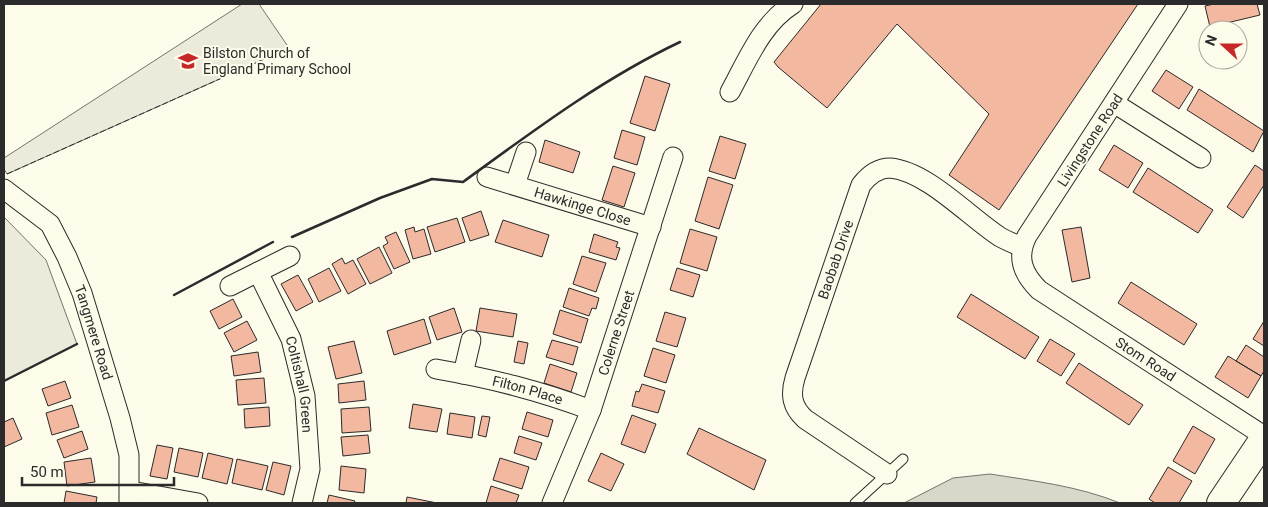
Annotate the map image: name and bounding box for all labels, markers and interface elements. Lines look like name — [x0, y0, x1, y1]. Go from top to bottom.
north arrow — [1198, 20, 1248, 70]
text: N — [1202, 33, 1220, 48]
place label: Bilston Church of England Primary School — [203, 45, 351, 77]
school or university icon: Bilston Church of England Primary School — [177, 50, 199, 72]
street label: Livingstone Road — [1054, 91, 1126, 189]
street label: Hawkinge Close — [532, 184, 633, 228]
street label: Baobab Drive — [815, 218, 856, 301]
street label: Tangmere Road — [72, 282, 116, 382]
street label: Colerne Street — [595, 288, 637, 377]
street label: Coltishall Green — [283, 334, 315, 433]
street label: Stom Road — [1112, 334, 1179, 385]
street label: Filton Place — [491, 373, 565, 408]
scale bar — [22, 454, 175, 486]
text: 50 m — [30, 463, 64, 481]

